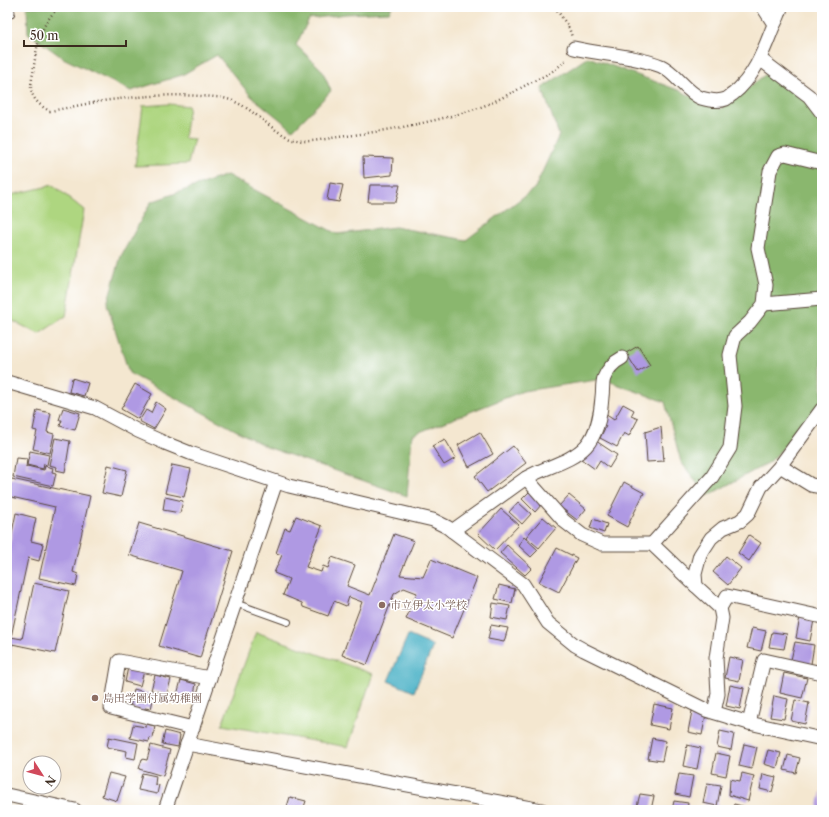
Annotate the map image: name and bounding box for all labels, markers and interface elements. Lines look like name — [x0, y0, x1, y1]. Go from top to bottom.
scale bar — [24, 22, 126, 48]
text: 50 m — [30, 28, 59, 43]
place label: 市立伊太小学校 — [390, 598, 467, 612]
marker: 市立伊太小学校 — [377, 600, 387, 610]
place label: 島田学園付属幼稚園 — [103, 691, 202, 705]
marker: 島田学園付属幼稚園 — [90, 693, 100, 703]
north arrow — [22, 755, 62, 795]
text: N — [41, 773, 59, 789]

